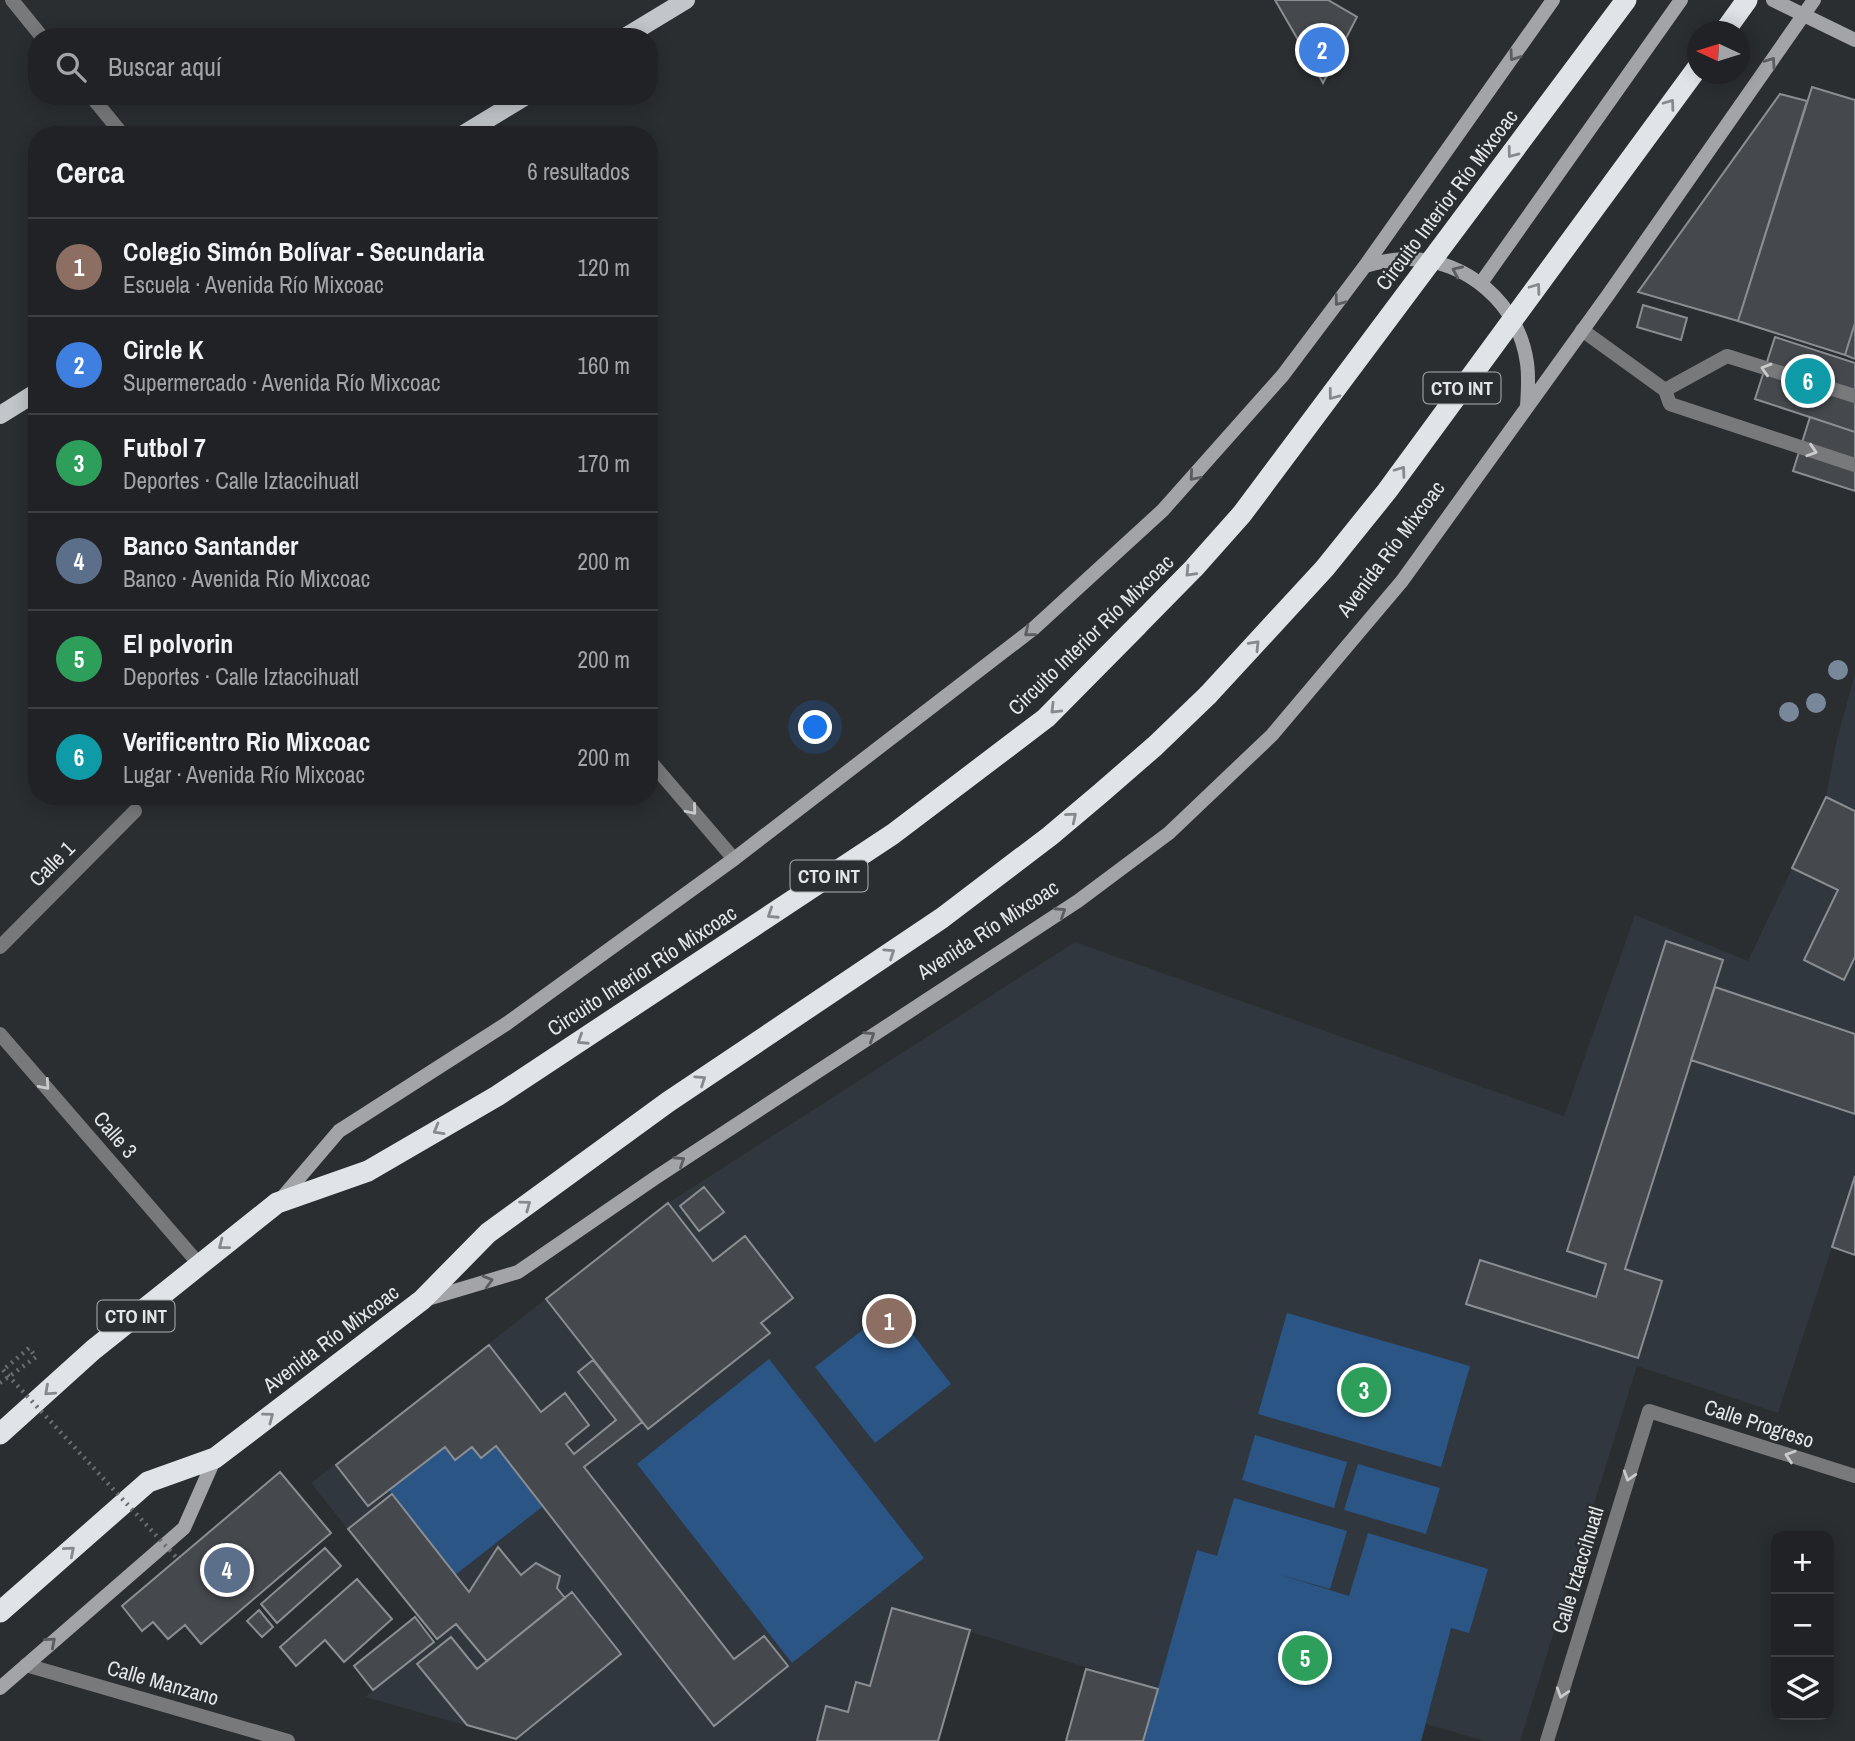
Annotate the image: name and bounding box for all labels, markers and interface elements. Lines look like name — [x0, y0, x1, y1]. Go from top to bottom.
north arrow — [1687, 21, 1750, 84]
pin: 2 — [1299, 24, 1345, 76]
search box — [28, 28, 658, 105]
icon: search — [52, 48, 90, 86]
one-way arrow — [1510, 48, 1522, 61]
text: Buscar aquí — [108, 49, 222, 84]
one-way arrow — [1763, 57, 1775, 70]
one-way arrow — [1662, 99, 1675, 112]
street label: Circuito Interior Río Mixcoac — [1369, 103, 1524, 296]
one-way arrow — [1508, 145, 1521, 158]
text: Cerca — [56, 152, 124, 192]
text: 6 resultados — [527, 156, 630, 187]
text: Colegio Simón Bolívar - Secundaria — [123, 234, 484, 269]
text: 1 — [74, 252, 84, 283]
text: 120 m — [578, 252, 630, 283]
one-way arrow — [1452, 265, 1464, 279]
text: Escuela · Avenida Río Mixcoac — [123, 269, 384, 300]
one-way arrow — [1528, 283, 1540, 296]
one-way arrow — [1335, 293, 1348, 305]
text: Circle K — [123, 332, 204, 367]
text: 2 — [74, 350, 84, 381]
text: 160 m — [578, 350, 630, 381]
pin: 6 — [1785, 355, 1831, 407]
one-way arrow — [1761, 362, 1773, 377]
text: Supermercado · Avenida Río Mixcoac — [123, 367, 440, 398]
road number: CTO INT — [1424, 372, 1500, 404]
one-way arrow — [1328, 387, 1341, 399]
text: Futbol 7 — [123, 430, 206, 465]
one-way arrow — [1806, 443, 1818, 457]
text: 3 — [74, 448, 84, 479]
text: 170 m — [578, 448, 630, 479]
text: Deportes · Calle Iztaccihuatl — [123, 465, 359, 496]
one-way arrow — [1393, 466, 1406, 479]
one-way arrow — [1190, 468, 1202, 481]
street label: Avenida Río Mixcoac — [1329, 475, 1451, 623]
text: Banco Santander — [123, 528, 298, 563]
text: 4 — [74, 546, 84, 577]
text: 200 m — [578, 546, 630, 577]
street label: Circuito Interior Río Mixcoac — [1001, 548, 1180, 722]
text: Banco · Avenida Río Mixcoac — [123, 563, 370, 594]
one-way arrow — [1186, 564, 1199, 577]
one-way arrow — [1025, 624, 1038, 636]
text: El polvorin — [123, 626, 233, 661]
one-way arrow — [1247, 640, 1260, 653]
text: 5 — [74, 644, 84, 675]
text: 200 m — [578, 644, 630, 675]
text: Deportes · Calle Iztaccihuatl — [123, 661, 359, 692]
one-way arrow — [1051, 701, 1063, 713]
your location — [798, 710, 832, 744]
text: Verificentro Rio Mixcoac — [123, 724, 370, 759]
text: 6 — [74, 742, 84, 773]
text: 200 m — [578, 742, 630, 773]
text: Lugar · Avenida Río Mixcoac — [123, 759, 365, 790]
one-way arrow — [683, 802, 696, 814]
one-way arrow — [1064, 813, 1077, 826]
street label: Calle 1 — [22, 834, 81, 893]
road number: CTO INT — [790, 860, 868, 891]
street label: Avenida Río Mixcoac — [910, 873, 1064, 987]
street label: Circuito Interior Río Mixcoac — [542, 898, 742, 1043]
one-way arrow — [767, 906, 780, 919]
one-way arrow — [1053, 908, 1066, 921]
one-way arrow — [882, 948, 895, 961]
one-way arrow — [577, 1031, 590, 1044]
one-way arrow — [862, 1031, 875, 1044]
one-way arrow — [693, 1076, 706, 1088]
one-way arrow — [37, 1077, 49, 1090]
street label: Calle 3 — [87, 1105, 144, 1164]
one-way arrow — [432, 1122, 445, 1135]
one-way arrow — [672, 1157, 685, 1170]
one-way arrow — [519, 1200, 531, 1213]
one-way arrow — [219, 1237, 231, 1250]
one-way arrow — [482, 1275, 494, 1290]
street label: Avenida Río Mixcoac — [256, 1278, 405, 1400]
pin: 1 — [866, 1295, 912, 1347]
road number: CTO INT — [97, 1300, 174, 1332]
pin: 3 — [1341, 1364, 1387, 1416]
one-way arrow — [44, 1382, 57, 1395]
street label: Calle Progreso — [1701, 1392, 1818, 1455]
one-way arrow — [262, 1412, 274, 1425]
one-way arrow — [1784, 1449, 1796, 1464]
one-way arrow — [1623, 1470, 1638, 1482]
street label: Calle Iztaccihuatl — [1544, 1503, 1611, 1637]
map controls — [1771, 1531, 1834, 1720]
button: + — [1771, 1531, 1834, 1594]
pin: 4 — [204, 1544, 250, 1596]
one-way arrow — [61, 1546, 74, 1559]
button: − — [1771, 1594, 1834, 1657]
pin: 5 — [1282, 1632, 1328, 1684]
one-way arrow — [43, 1638, 56, 1650]
street label: Calle Manzano — [104, 1653, 222, 1712]
button: layers — [1771, 1657, 1834, 1720]
one-way arrow — [1556, 1686, 1570, 1699]

